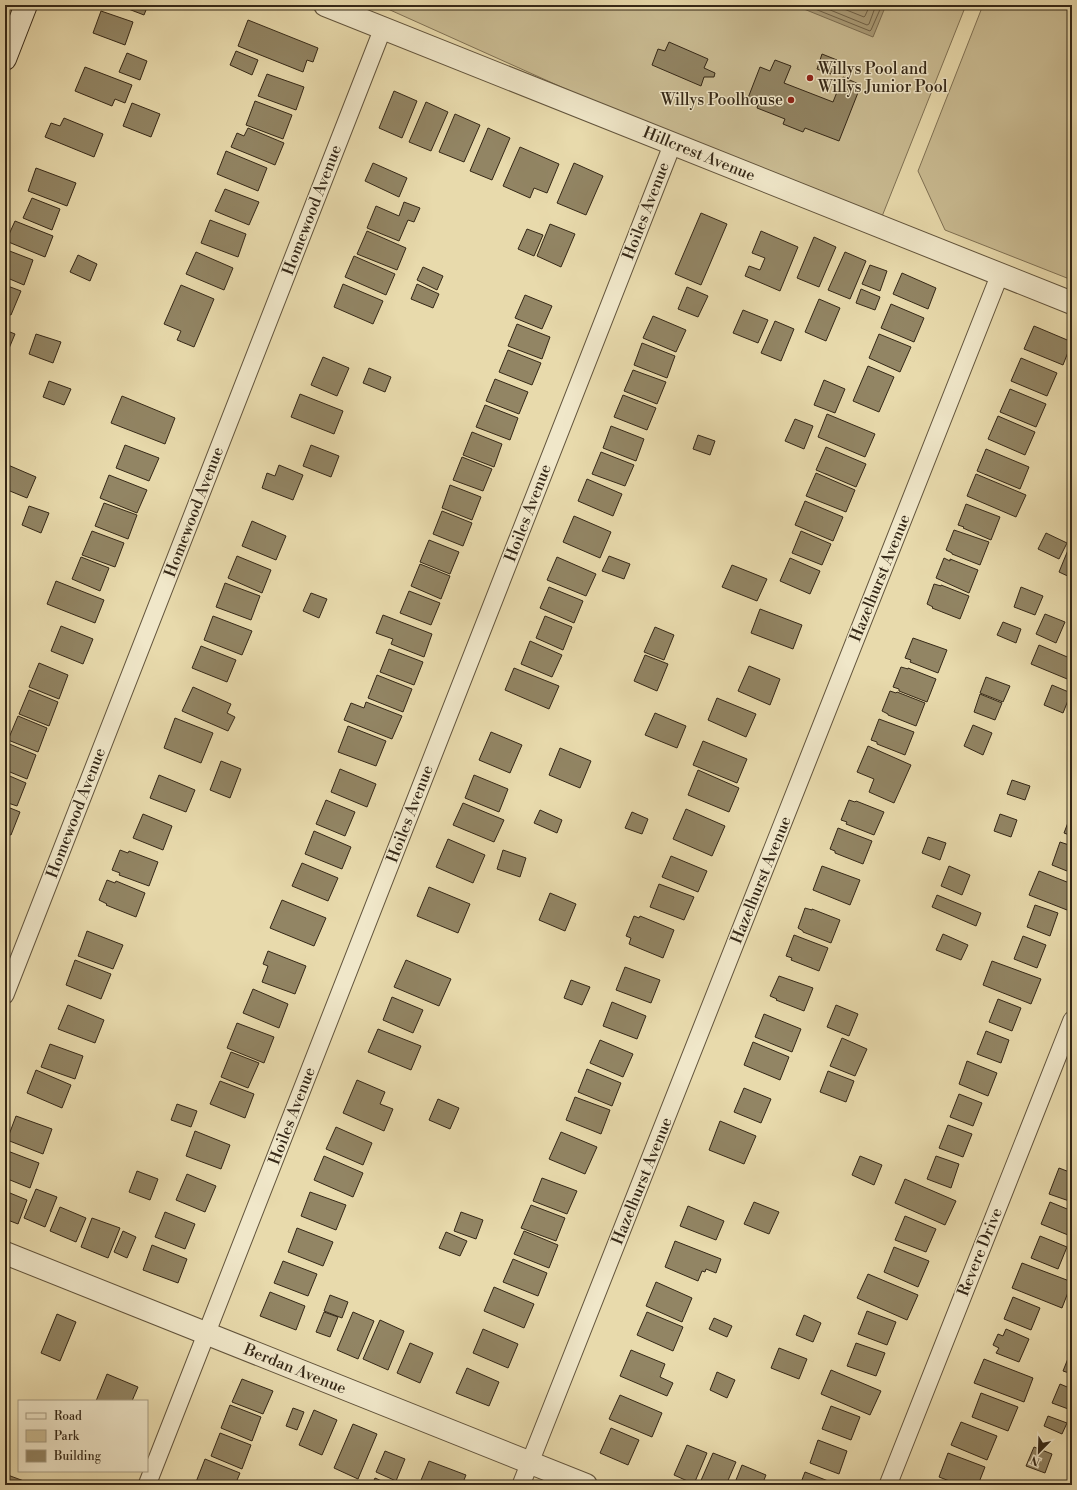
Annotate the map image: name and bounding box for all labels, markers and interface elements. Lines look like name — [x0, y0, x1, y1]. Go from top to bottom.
place label: Willys Pool and Willys Junior Pool — [817, 59, 948, 97]
marker: Willys Pool and Willys Junior Pool — [805, 73, 815, 83]
place label: Willys Poolhouse — [660, 90, 783, 110]
marker: Willys Poolhouse — [786, 95, 796, 105]
street label: Hillcrest Avenue — [640, 122, 758, 186]
street label: Homewood Avenue — [278, 142, 346, 278]
street label: Hoiles Avenue — [618, 159, 674, 263]
street label: Homewood Avenue — [160, 444, 228, 580]
street label: Hoiles Avenue — [500, 461, 556, 565]
street label: Hazelhurst Avenue — [845, 511, 915, 645]
street label: Homewood Avenue — [42, 745, 110, 881]
street label: Hoiles Avenue — [382, 762, 438, 866]
street label: Hazelhurst Avenue — [726, 813, 796, 947]
street label: Hoiles Avenue — [264, 1064, 320, 1168]
street label: Hazelhurst Avenue — [607, 1114, 677, 1248]
street label: Revere Drive — [953, 1205, 1007, 1299]
street label: Berdan Avenue — [240, 1339, 349, 1399]
legend — [18, 1400, 148, 1472]
text: Road — [54, 1409, 82, 1424]
text: Park — [54, 1429, 80, 1444]
north arrow — [1019, 1432, 1059, 1472]
text: Building — [53, 1449, 102, 1464]
text: N — [1028, 1452, 1042, 1468]

